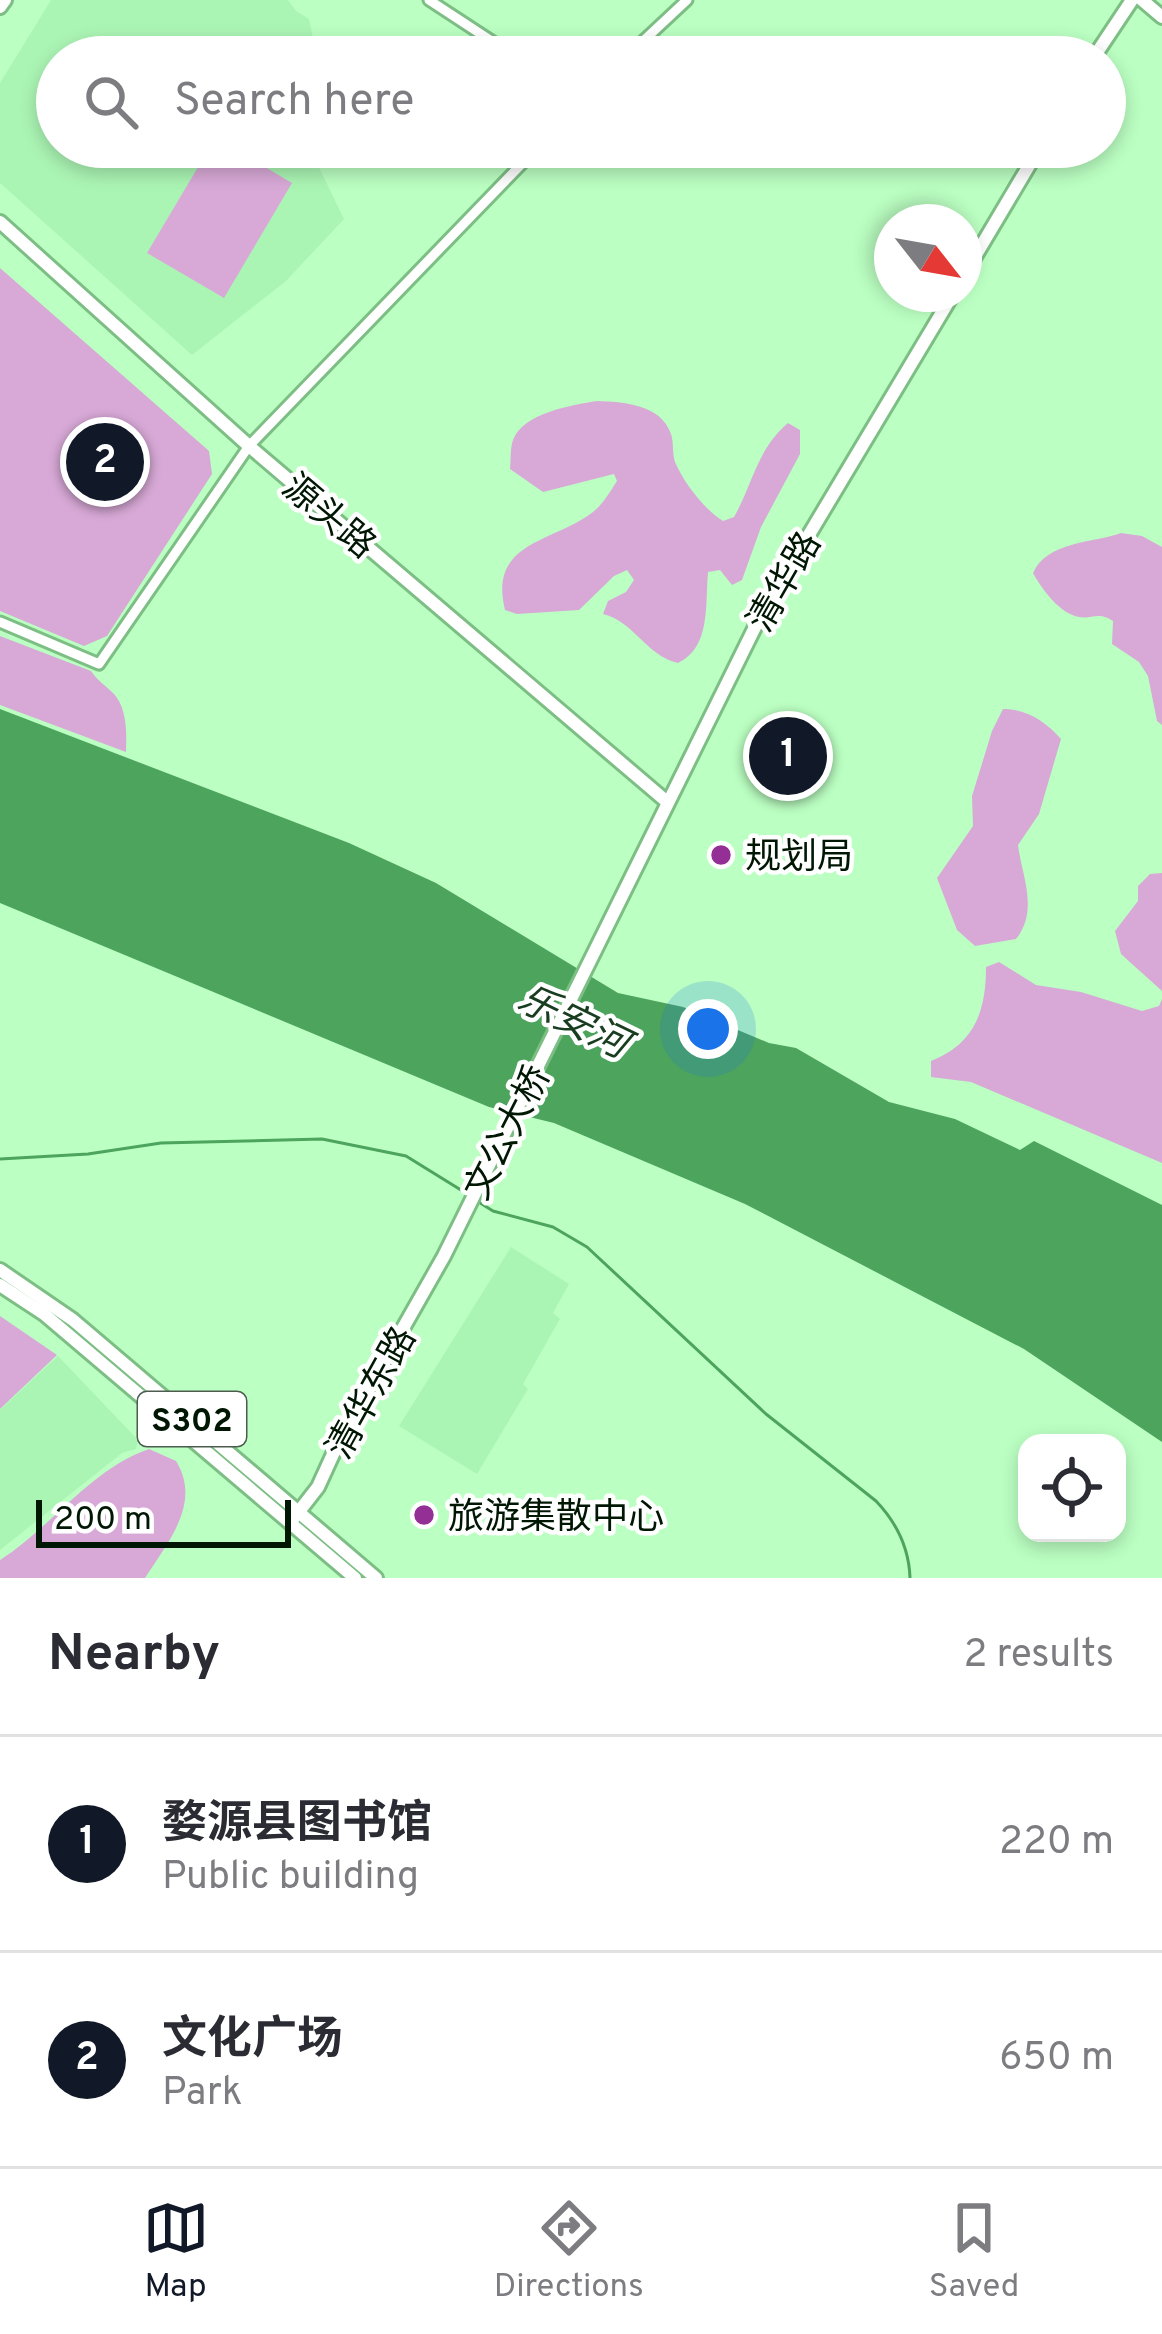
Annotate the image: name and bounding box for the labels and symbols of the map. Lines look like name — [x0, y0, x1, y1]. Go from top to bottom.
north arrow — [874, 204, 982, 312]
pin: 2 — [66, 417, 144, 507]
street label: 源头路 — [271, 466, 384, 570]
street label: 清华路 — [740, 525, 833, 641]
pin: 1 — [749, 711, 827, 801]
place label: 规划局 — [745, 836, 853, 882]
marker: 规划局 — [708, 842, 734, 868]
water label: 乐安河 — [509, 976, 642, 1075]
your location — [678, 999, 738, 1059]
street label: 文公大桥 — [456, 1059, 563, 1208]
street label: 清华东路 — [318, 1320, 429, 1468]
road number: S302 — [138, 1392, 246, 1446]
scale bar — [36, 1494, 291, 1547]
place label: 旅游集散中心 — [448, 1496, 664, 1542]
marker: 旅游集散中心 — [411, 1502, 437, 1528]

